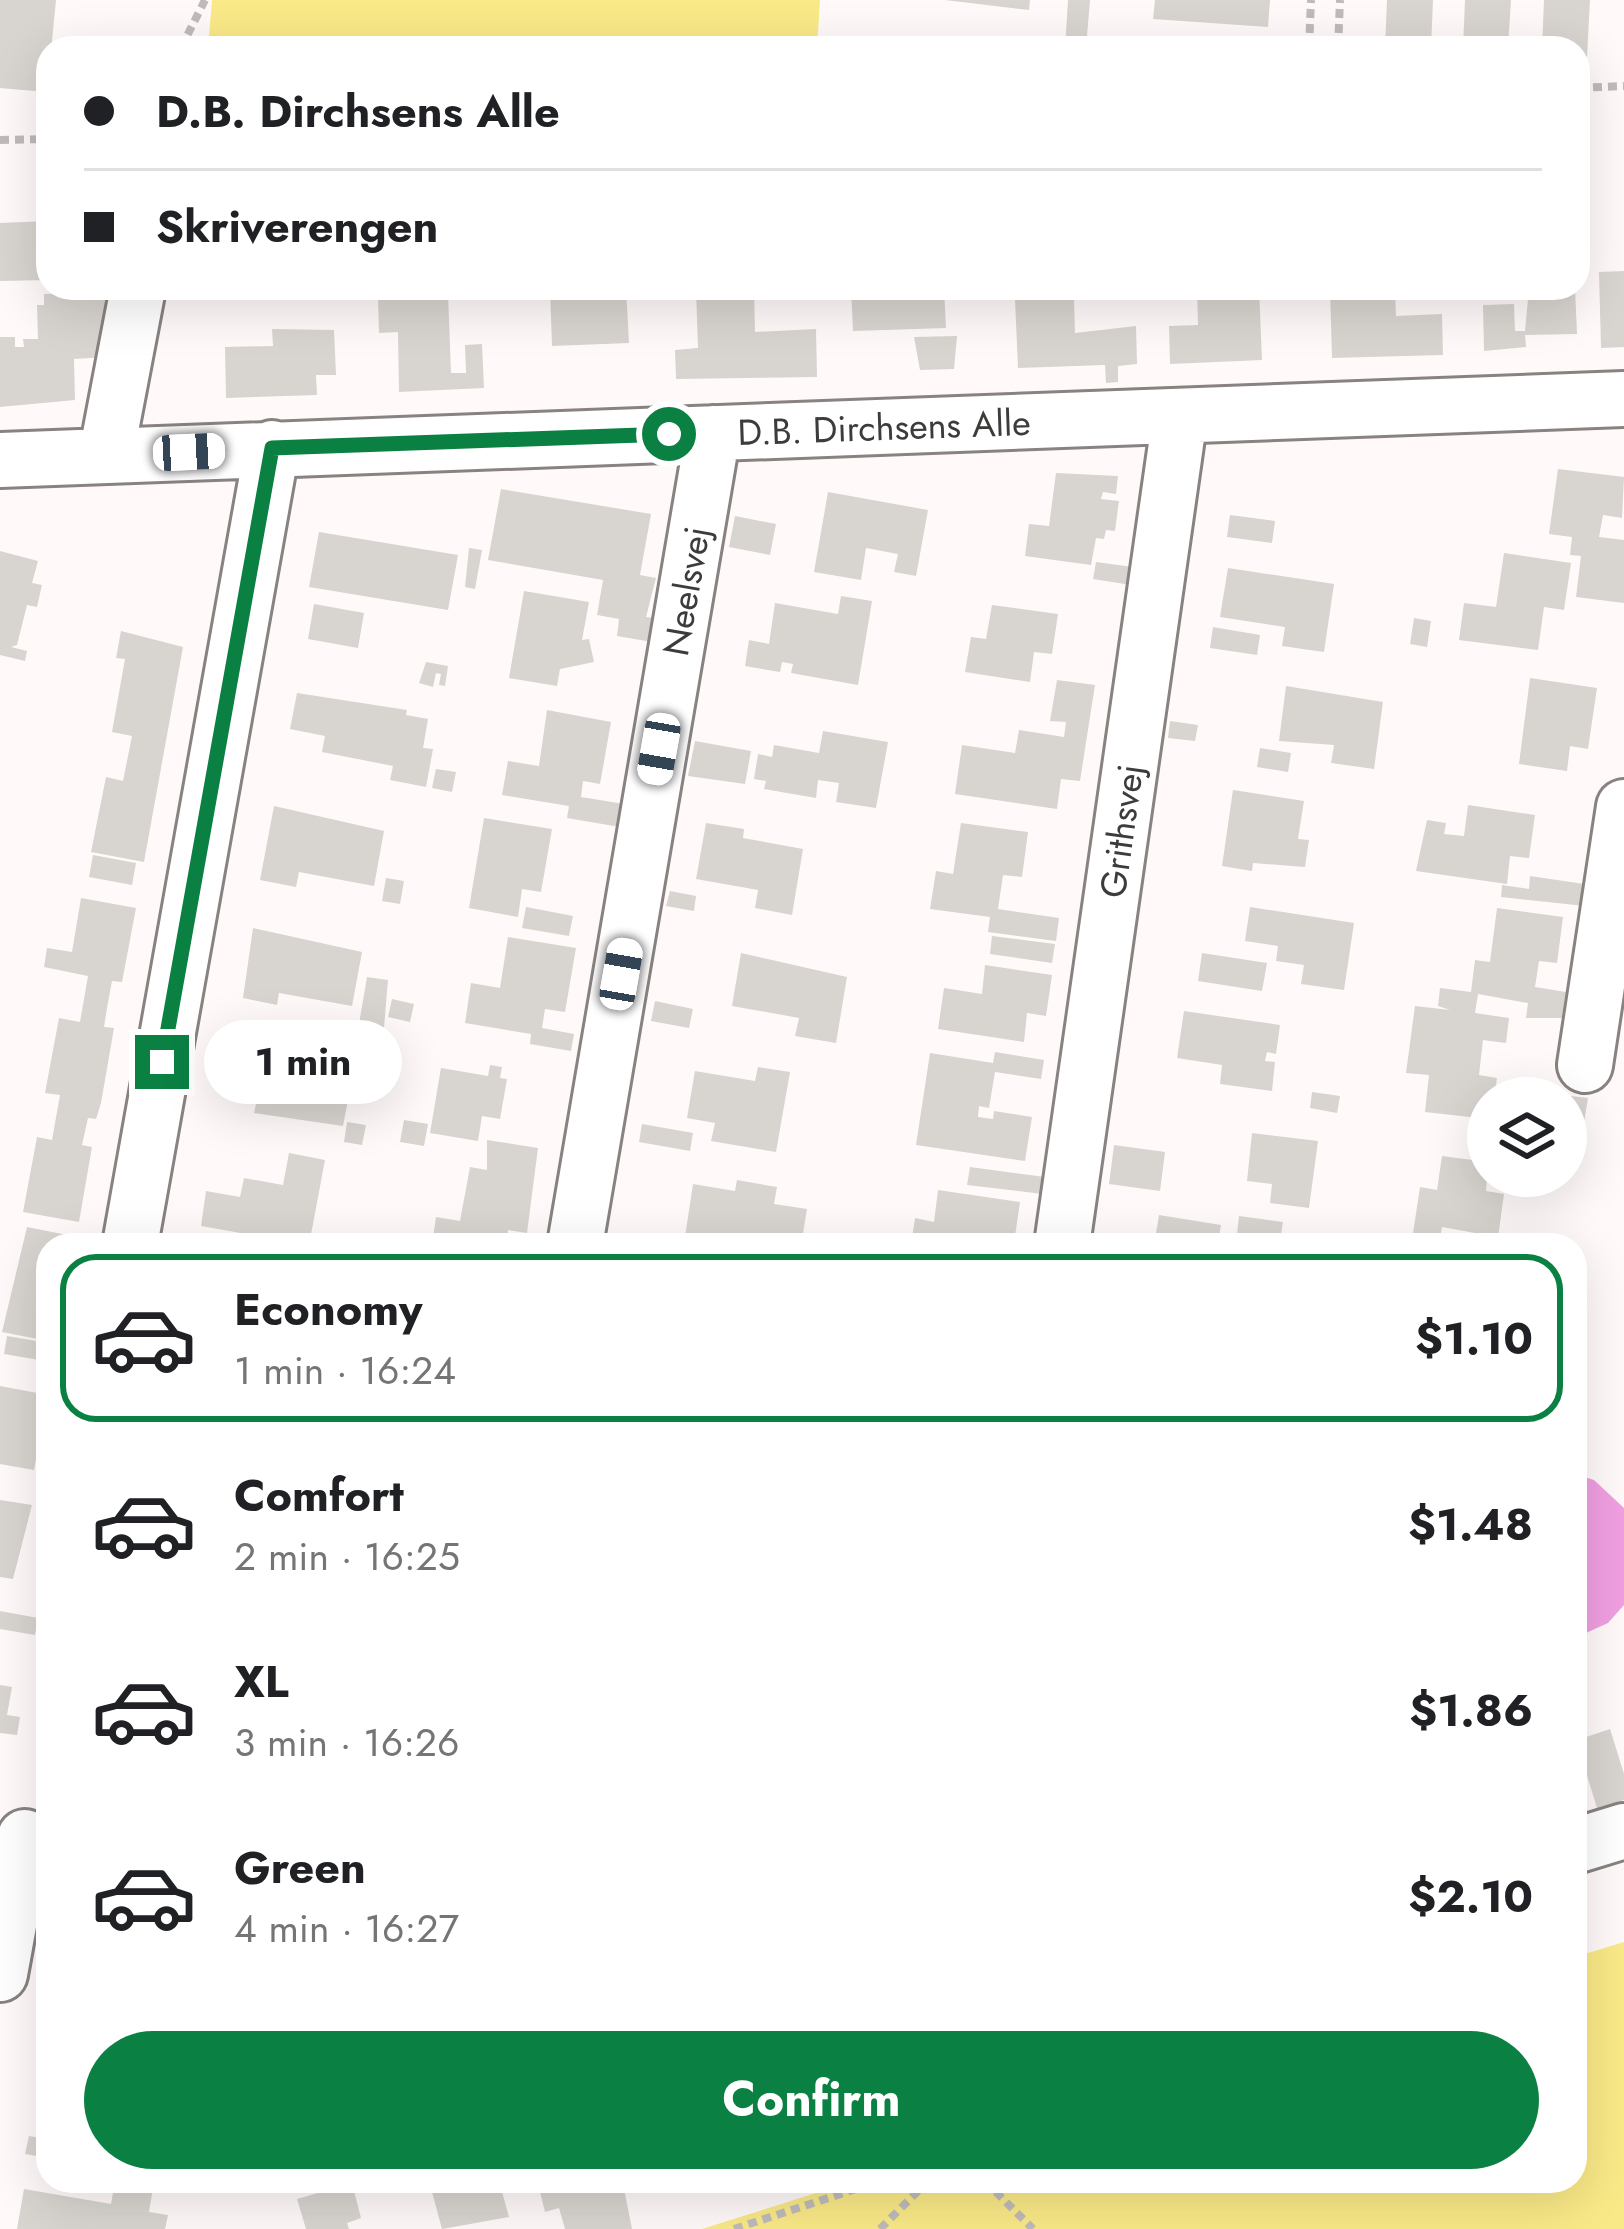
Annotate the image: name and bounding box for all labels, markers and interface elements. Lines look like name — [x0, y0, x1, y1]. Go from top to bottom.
text: D.B. Dirchsens Alle — [156, 79, 560, 144]
text: Skriverengen — [156, 194, 438, 259]
street label: D.B. Dirchsens Alle — [737, 396, 1031, 458]
route start — [642, 407, 696, 461]
car — [152, 432, 226, 472]
street label: Neelsvej — [649, 522, 723, 660]
car — [635, 710, 683, 788]
street label: Grithsvej — [1086, 761, 1156, 901]
car — [597, 935, 645, 1013]
callout: 1 min — [204, 1020, 402, 1104]
text: 1 min — [255, 1033, 351, 1090]
route end — [135, 1035, 189, 1089]
map controls — [1467, 1077, 1587, 1197]
button: layers — [1467, 1077, 1587, 1197]
text: Economy — [234, 1277, 422, 1342]
icon: car — [90, 1284, 198, 1392]
text: $1.10 — [1415, 1306, 1533, 1371]
text: 1 min · 16:24 — [234, 1342, 456, 1399]
text: Comfort — [234, 1463, 404, 1528]
icon: car — [90, 1470, 198, 1578]
text: $1.48 — [1408, 1492, 1533, 1557]
text: 2 min · 16:25 — [234, 1528, 460, 1585]
text: XL — [234, 1649, 289, 1714]
icon: car — [90, 1656, 198, 1764]
text: $1.86 — [1409, 1678, 1533, 1743]
text: 3 min · 16:26 — [234, 1714, 460, 1771]
text: Green — [234, 1835, 366, 1900]
icon: car — [90, 1842, 198, 1950]
text: $2.10 — [1408, 1864, 1533, 1929]
text: 4 min · 16:27 — [234, 1900, 459, 1957]
button: Confirm — [84, 2031, 1539, 2169]

